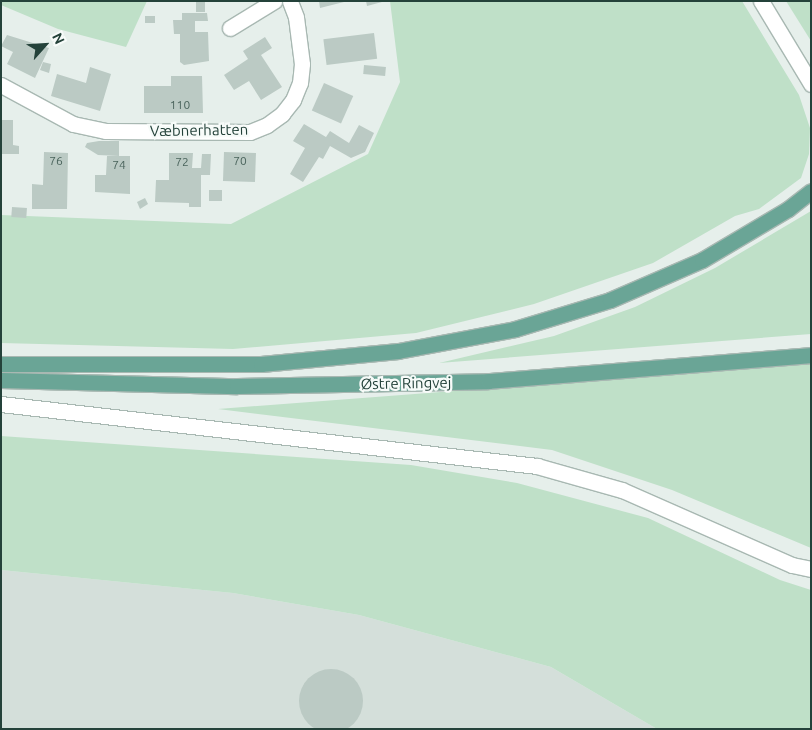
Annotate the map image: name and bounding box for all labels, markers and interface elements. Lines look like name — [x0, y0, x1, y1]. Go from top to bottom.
north arrow — [20, 20, 70, 70]
text: N — [49, 30, 68, 47]
house number: 110 — [170, 98, 190, 112]
street label: Væbnerhatten — [150, 120, 248, 140]
house number: 76 — [49, 154, 63, 168]
house number: 70 — [233, 154, 247, 168]
house number: 72 — [175, 155, 189, 169]
house number: 74 — [112, 158, 126, 172]
street label: Østre Ringvej — [360, 373, 452, 393]

